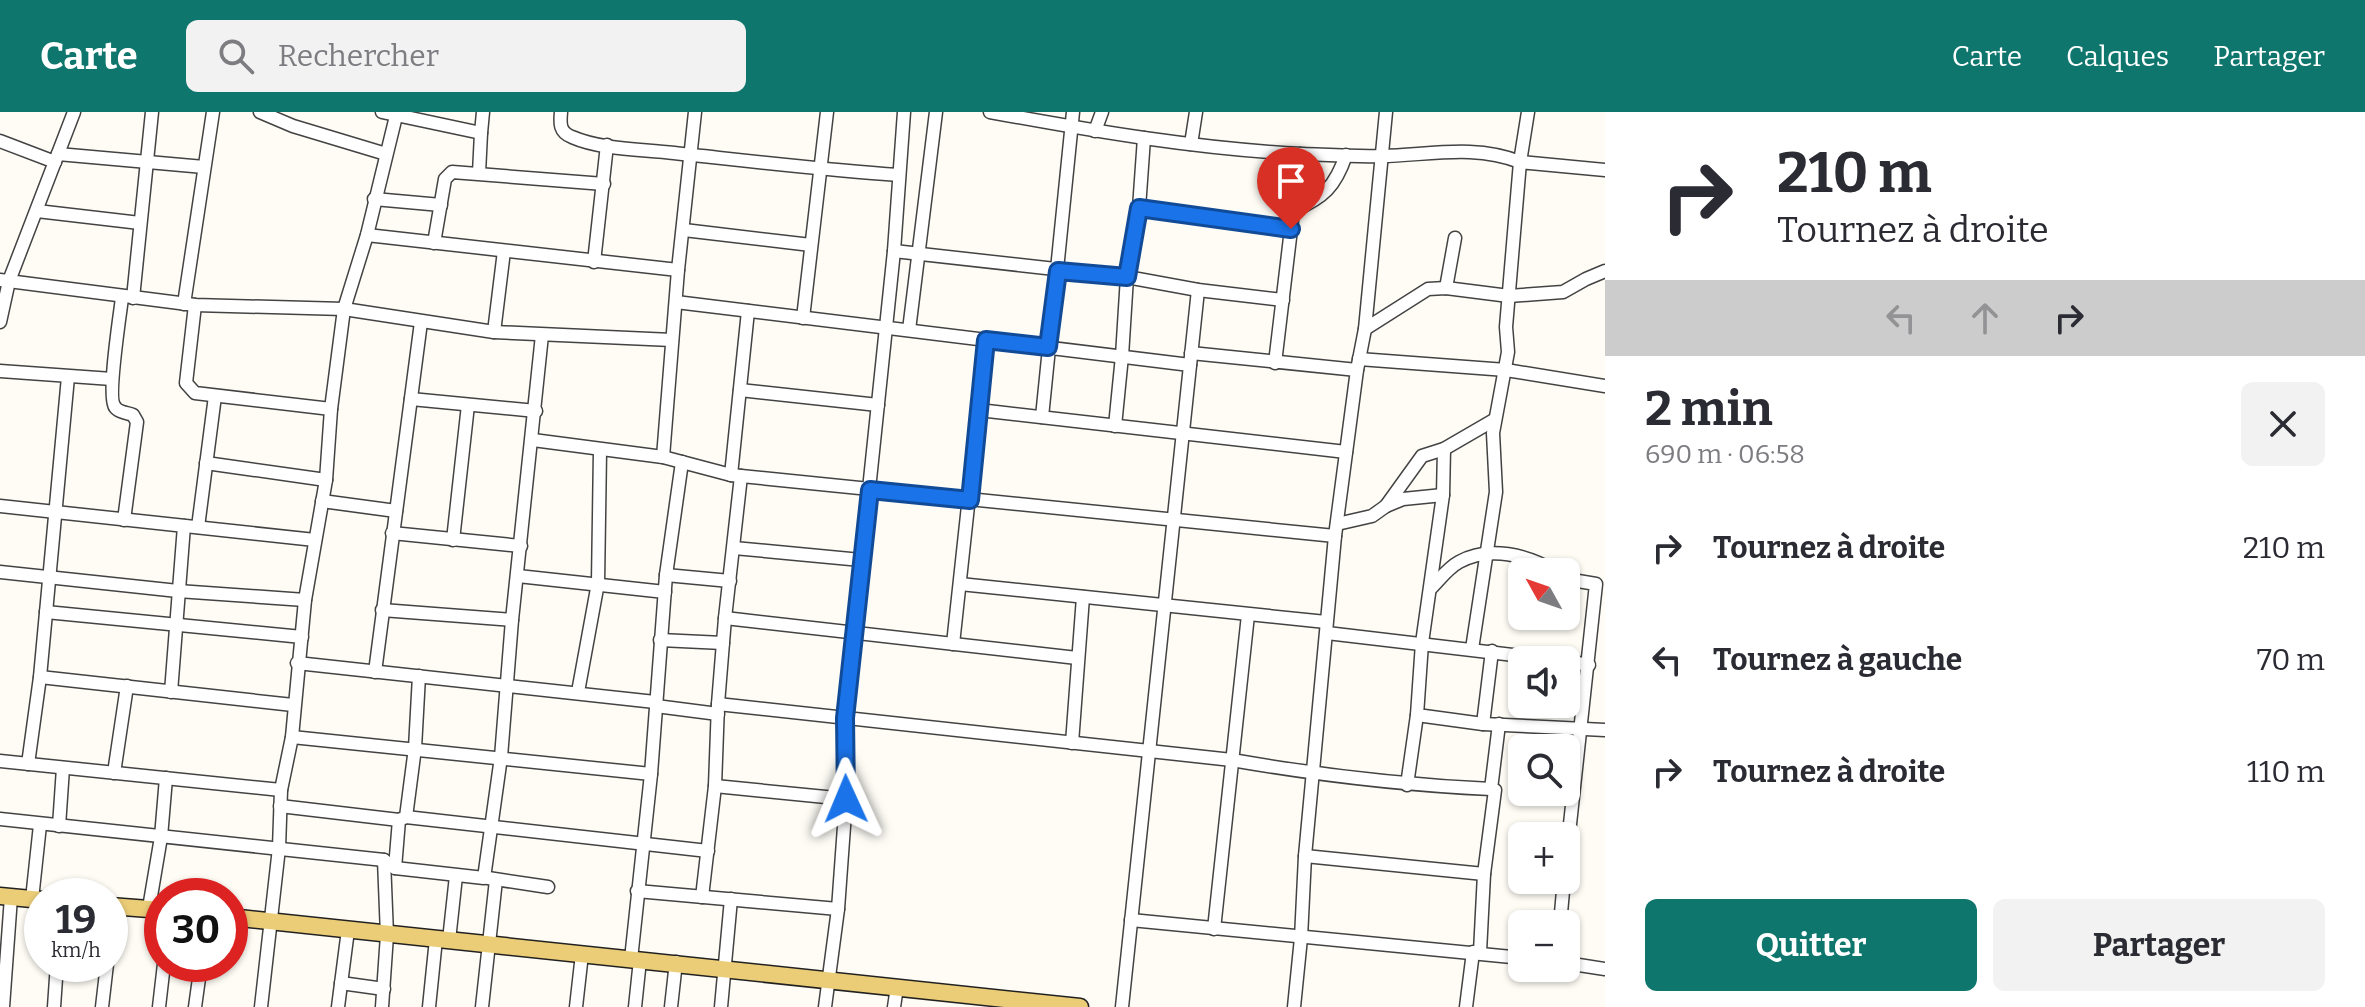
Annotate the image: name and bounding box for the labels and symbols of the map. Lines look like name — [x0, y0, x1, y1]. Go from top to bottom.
pin — [1257, 147, 1325, 229]
north arrow — [1508, 558, 1580, 630]
position arrow — [804, 757, 888, 841]
speed limit sign: 30 — [144, 878, 248, 982]

